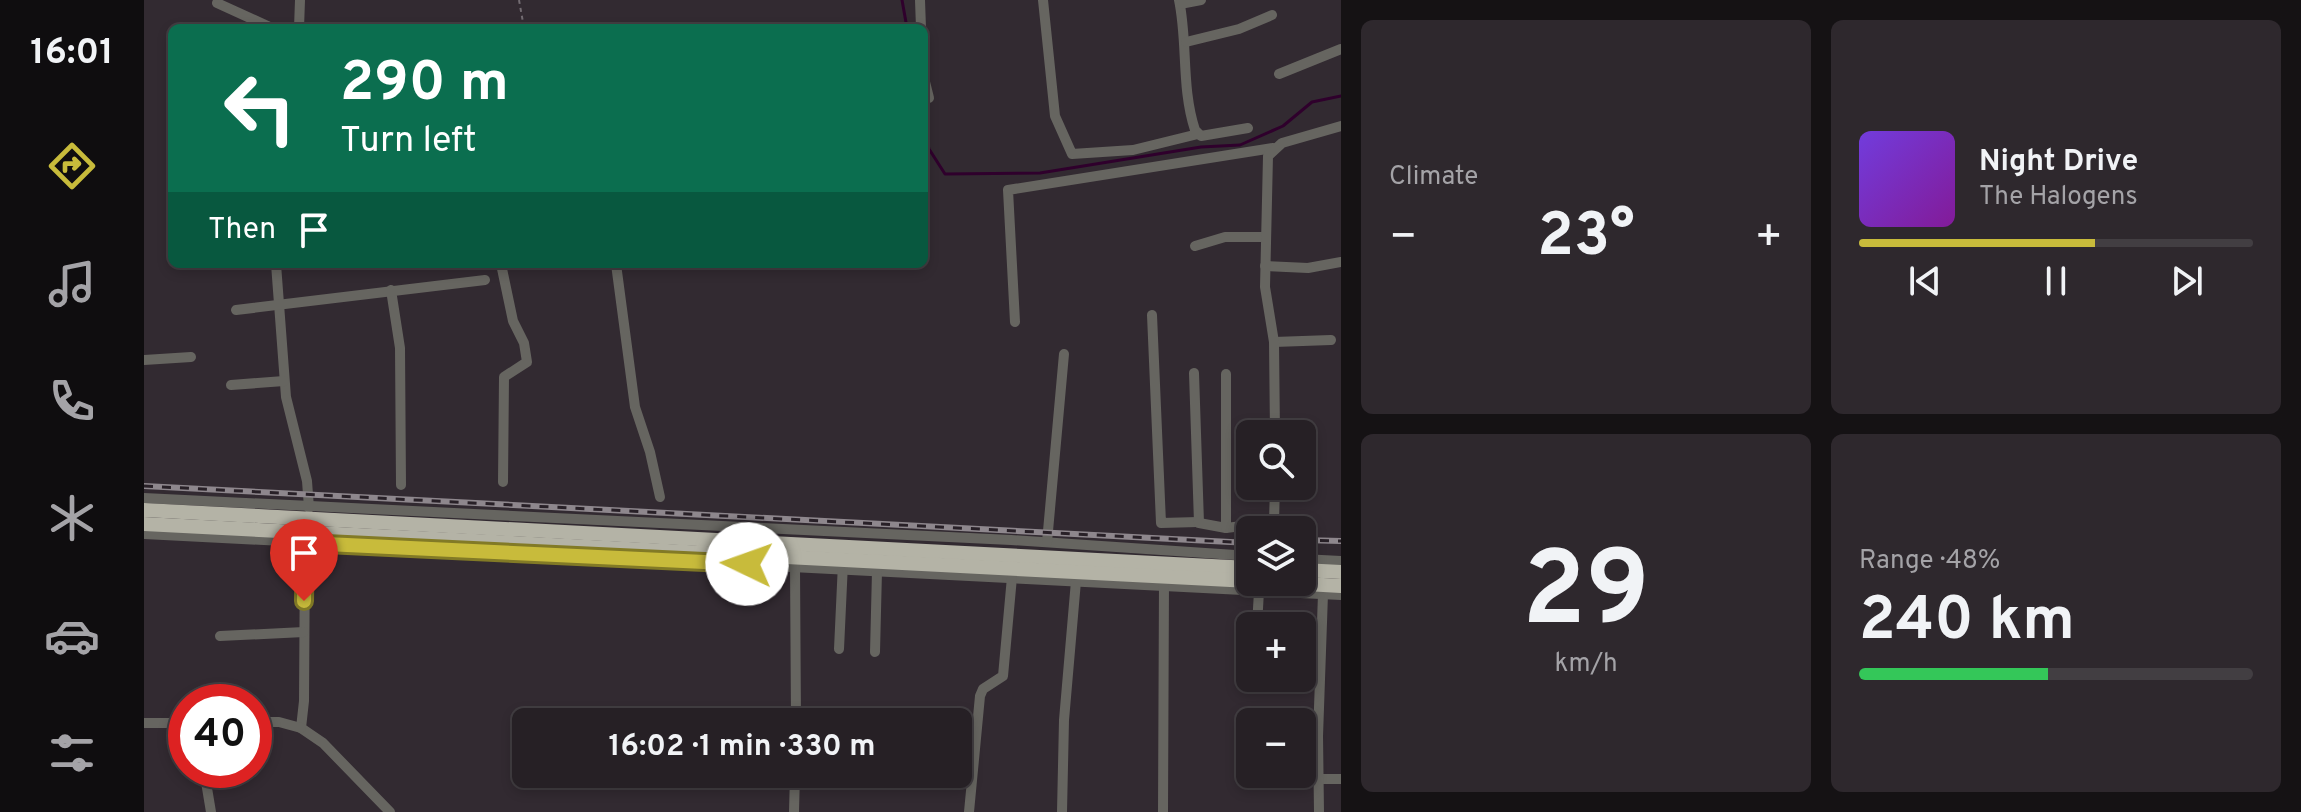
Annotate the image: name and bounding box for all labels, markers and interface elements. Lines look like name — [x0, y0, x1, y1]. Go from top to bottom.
text: 16:01 — [30, 31, 114, 77]
text: 290 m — [340, 50, 509, 120]
icon: left — [208, 56, 312, 160]
text: Turn left — [340, 119, 477, 165]
icon: directions — [44, 138, 100, 194]
text: Night Drive — [1979, 144, 2138, 181]
text: Climate — [1389, 161, 1478, 194]
text: The Halogens — [1979, 181, 2138, 214]
text: 23° — [1537, 201, 1635, 277]
icon: arrive — [292, 208, 336, 252]
text: − — [1389, 211, 1417, 267]
text: + — [1755, 211, 1783, 267]
text: Then — [208, 212, 276, 249]
icon: music — [44, 256, 100, 312]
icon: previous — [1903, 259, 1947, 303]
icon: pause — [2034, 259, 2078, 303]
icon: next — [2165, 259, 2209, 303]
icon: phone — [44, 373, 100, 429]
map controls — [1236, 420, 1316, 788]
button: search — [1236, 420, 1316, 500]
icon: climate — [44, 490, 100, 546]
button: layers — [1236, 516, 1316, 596]
pin — [270, 519, 338, 601]
position arrow — [705, 522, 789, 606]
text: 29 — [1522, 530, 1650, 662]
icon: arrive — [282, 531, 326, 575]
text: Range · 48% — [1859, 545, 2000, 578]
text: 240 km — [1859, 585, 2075, 661]
icon: car — [44, 608, 100, 664]
button: + — [1236, 612, 1316, 692]
text: km/h — [1554, 648, 1618, 681]
speed limit sign: 40 — [168, 684, 272, 788]
button: − — [1236, 708, 1316, 788]
icon: filters — [44, 725, 100, 781]
text: 16:02 · 1 min · 330 m — [609, 729, 875, 766]

